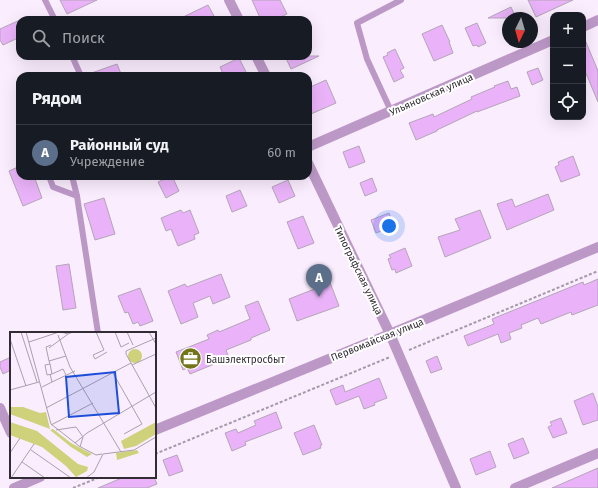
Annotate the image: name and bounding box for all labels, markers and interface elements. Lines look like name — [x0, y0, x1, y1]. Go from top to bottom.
north arrow — [502, 12, 538, 48]
map controls — [550, 12, 586, 120]
button: + — [550, 12, 586, 48]
search box — [16, 16, 312, 60]
icon: search — [30, 27, 52, 49]
text: Поиск — [62, 29, 105, 47]
button: − — [550, 48, 586, 84]
street label: Ульяновская улица — [388, 71, 475, 119]
button: locate — [550, 84, 586, 120]
text: Рядом — [32, 88, 82, 109]
text: Районный суд — [70, 136, 169, 154]
text: A — [41, 145, 49, 160]
text: 60 m — [267, 145, 296, 160]
text: Учреждение — [70, 154, 145, 169]
your location — [379, 216, 399, 236]
street label: Типографская улица — [331, 224, 385, 317]
pin: A — [306, 264, 332, 297]
street label: Первомайская улица — [329, 316, 426, 364]
inset map — [10, 332, 156, 478]
office icon: Башэлектросбыт — [178, 346, 204, 372]
place label: Башэлектросбыт — [206, 354, 285, 366]

